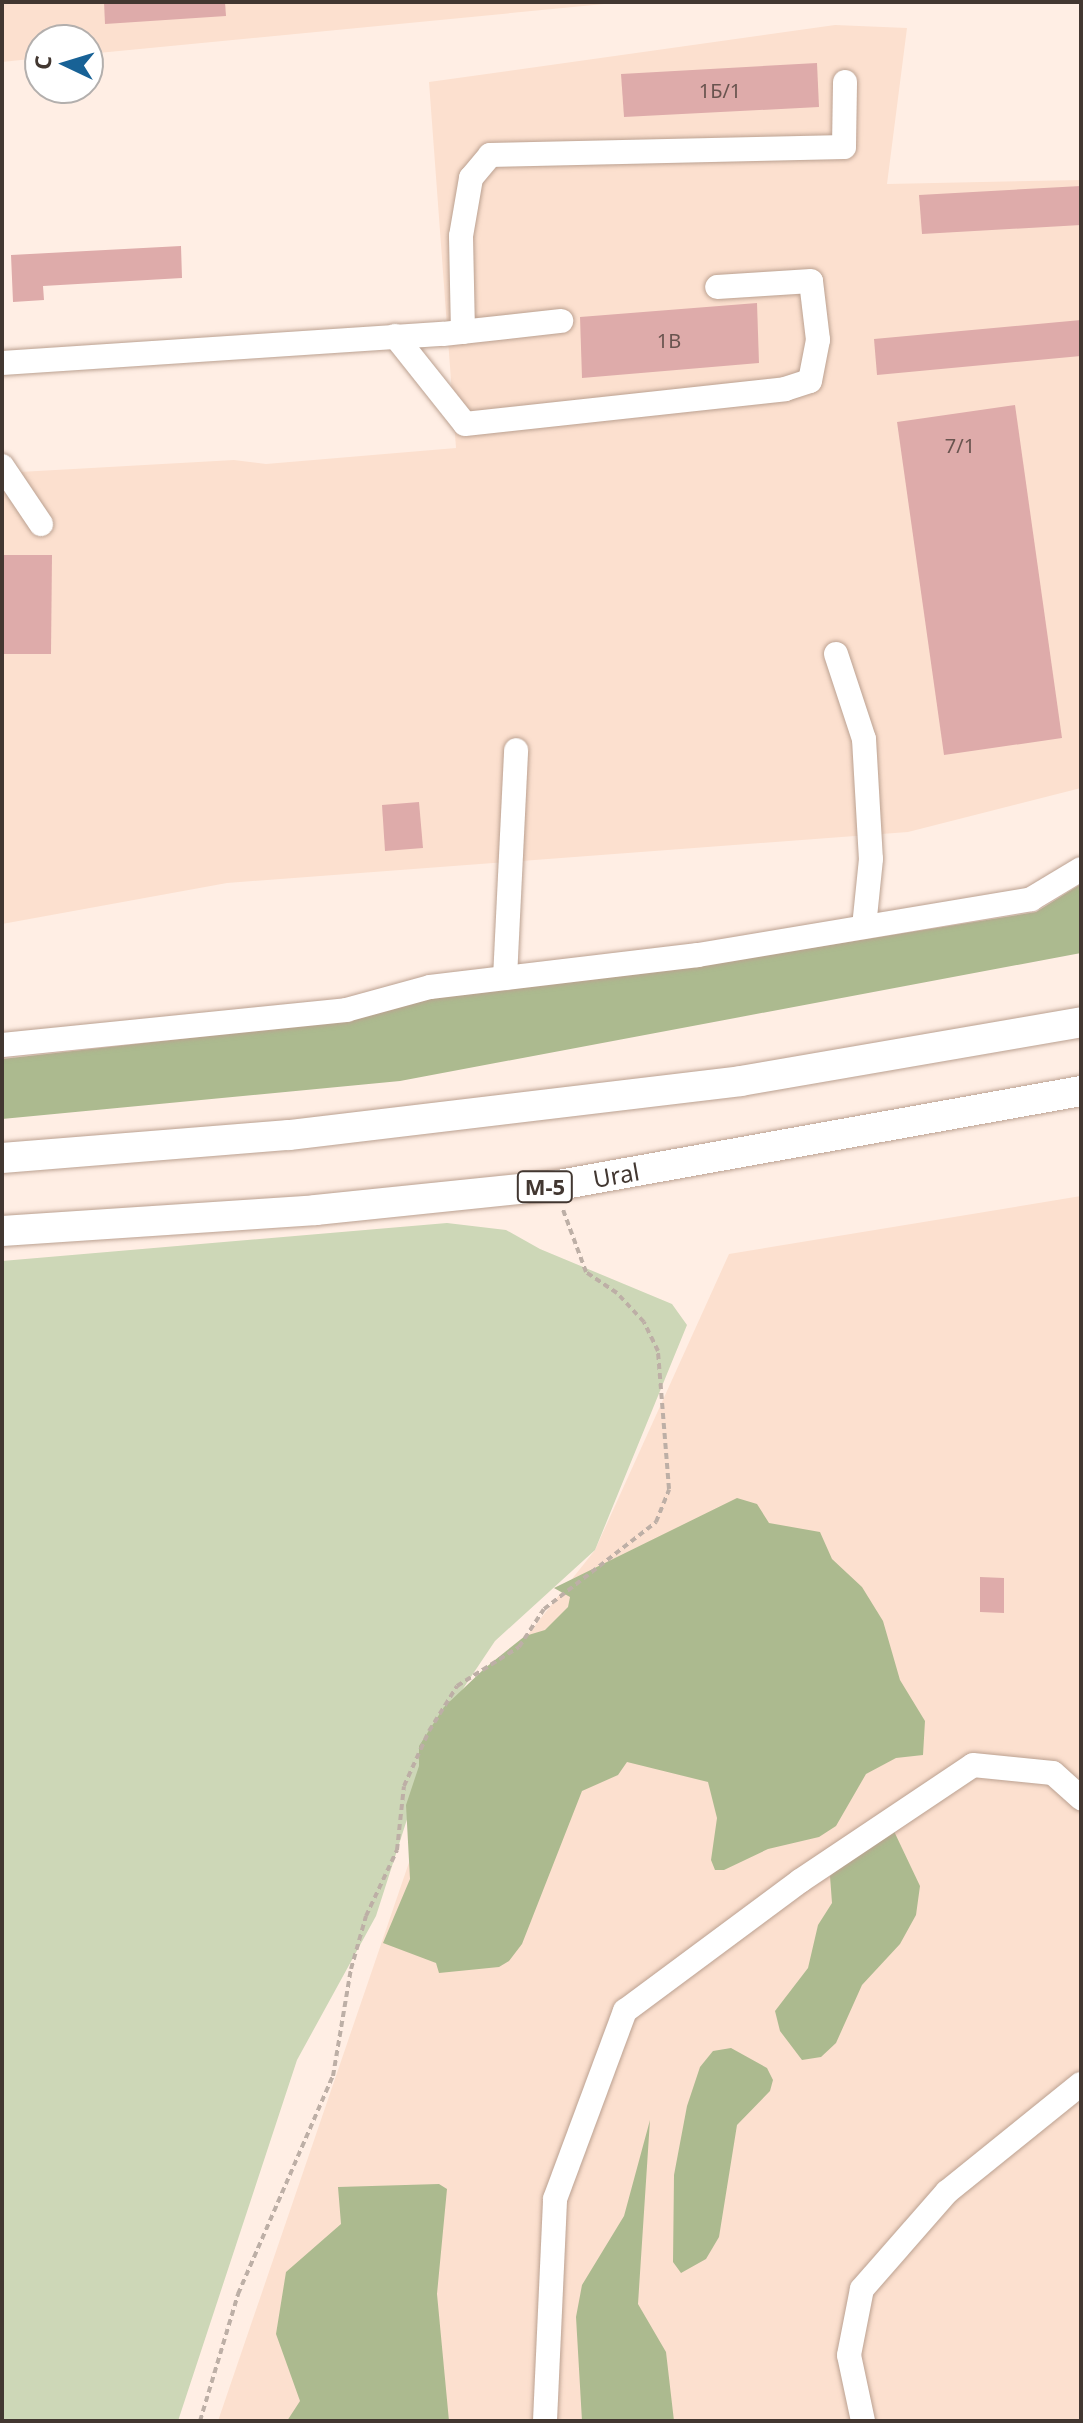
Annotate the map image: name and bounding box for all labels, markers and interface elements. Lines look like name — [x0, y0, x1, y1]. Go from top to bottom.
north arrow — [24, 24, 104, 104]
text: С — [27, 54, 58, 71]
house number: 1Б/1 — [699, 78, 741, 102]
house number: 1В — [657, 328, 681, 352]
house number: 7/1 — [945, 433, 975, 457]
street label: Ural — [591, 1157, 641, 1193]
road number: М-5 — [515, 1169, 575, 1205]

